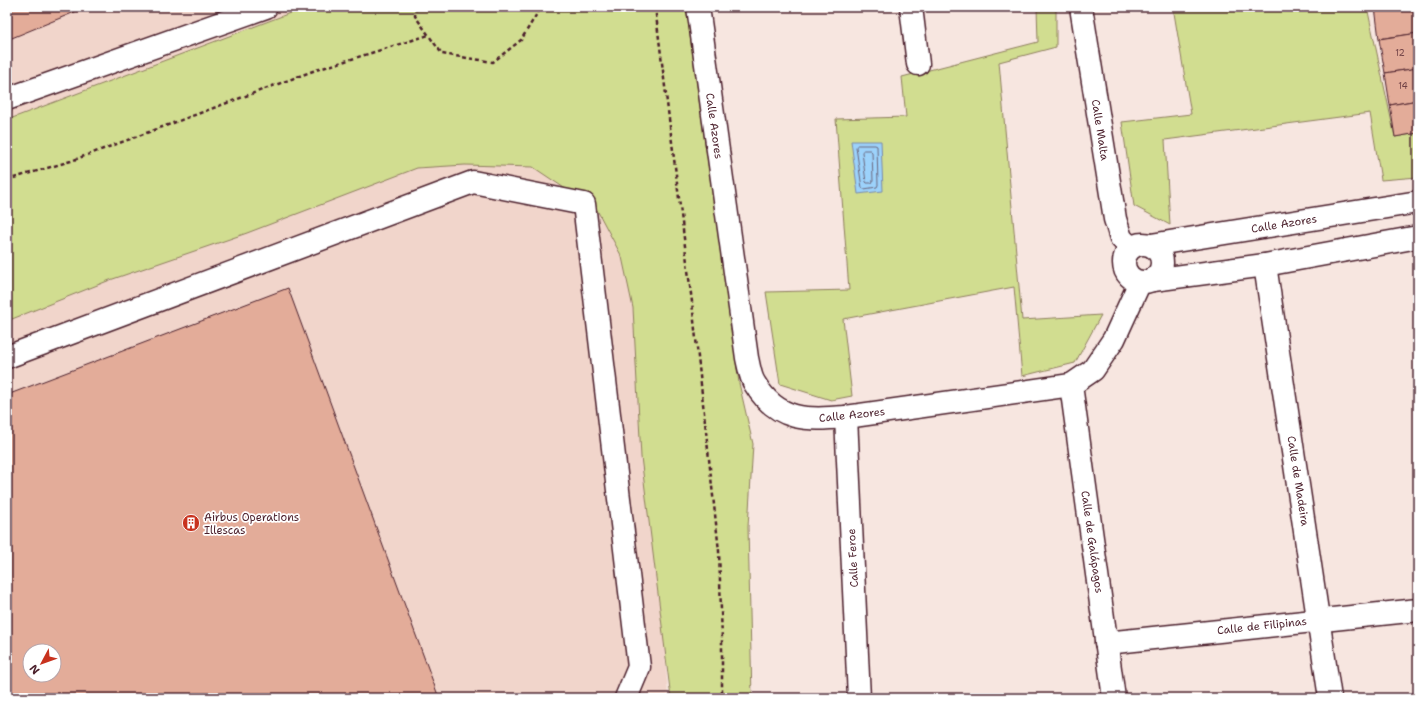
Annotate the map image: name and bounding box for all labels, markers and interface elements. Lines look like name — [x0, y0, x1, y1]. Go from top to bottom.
house number: 12 — [1395, 47, 1405, 59]
house number: 14 — [1398, 80, 1408, 92]
street label: Calle Azores — [702, 92, 726, 160]
street label: Calle Malta — [1088, 98, 1112, 162]
street label: Calle Azores — [1250, 211, 1318, 237]
street label: Calle Azores — [818, 404, 886, 426]
street label: Calle de Madeira — [1283, 435, 1313, 527]
street label: Calle de Galápagos — [1077, 490, 1107, 594]
place label: Airbus Operations Illescas — [204, 510, 299, 538]
building icon: Airbus Operations Illescas — [181, 513, 201, 533]
street label: Calle Feroe — [844, 528, 862, 588]
street label: Calle de Filipinas — [1216, 614, 1308, 638]
north arrow — [22, 643, 62, 683]
text: N — [26, 661, 43, 677]

